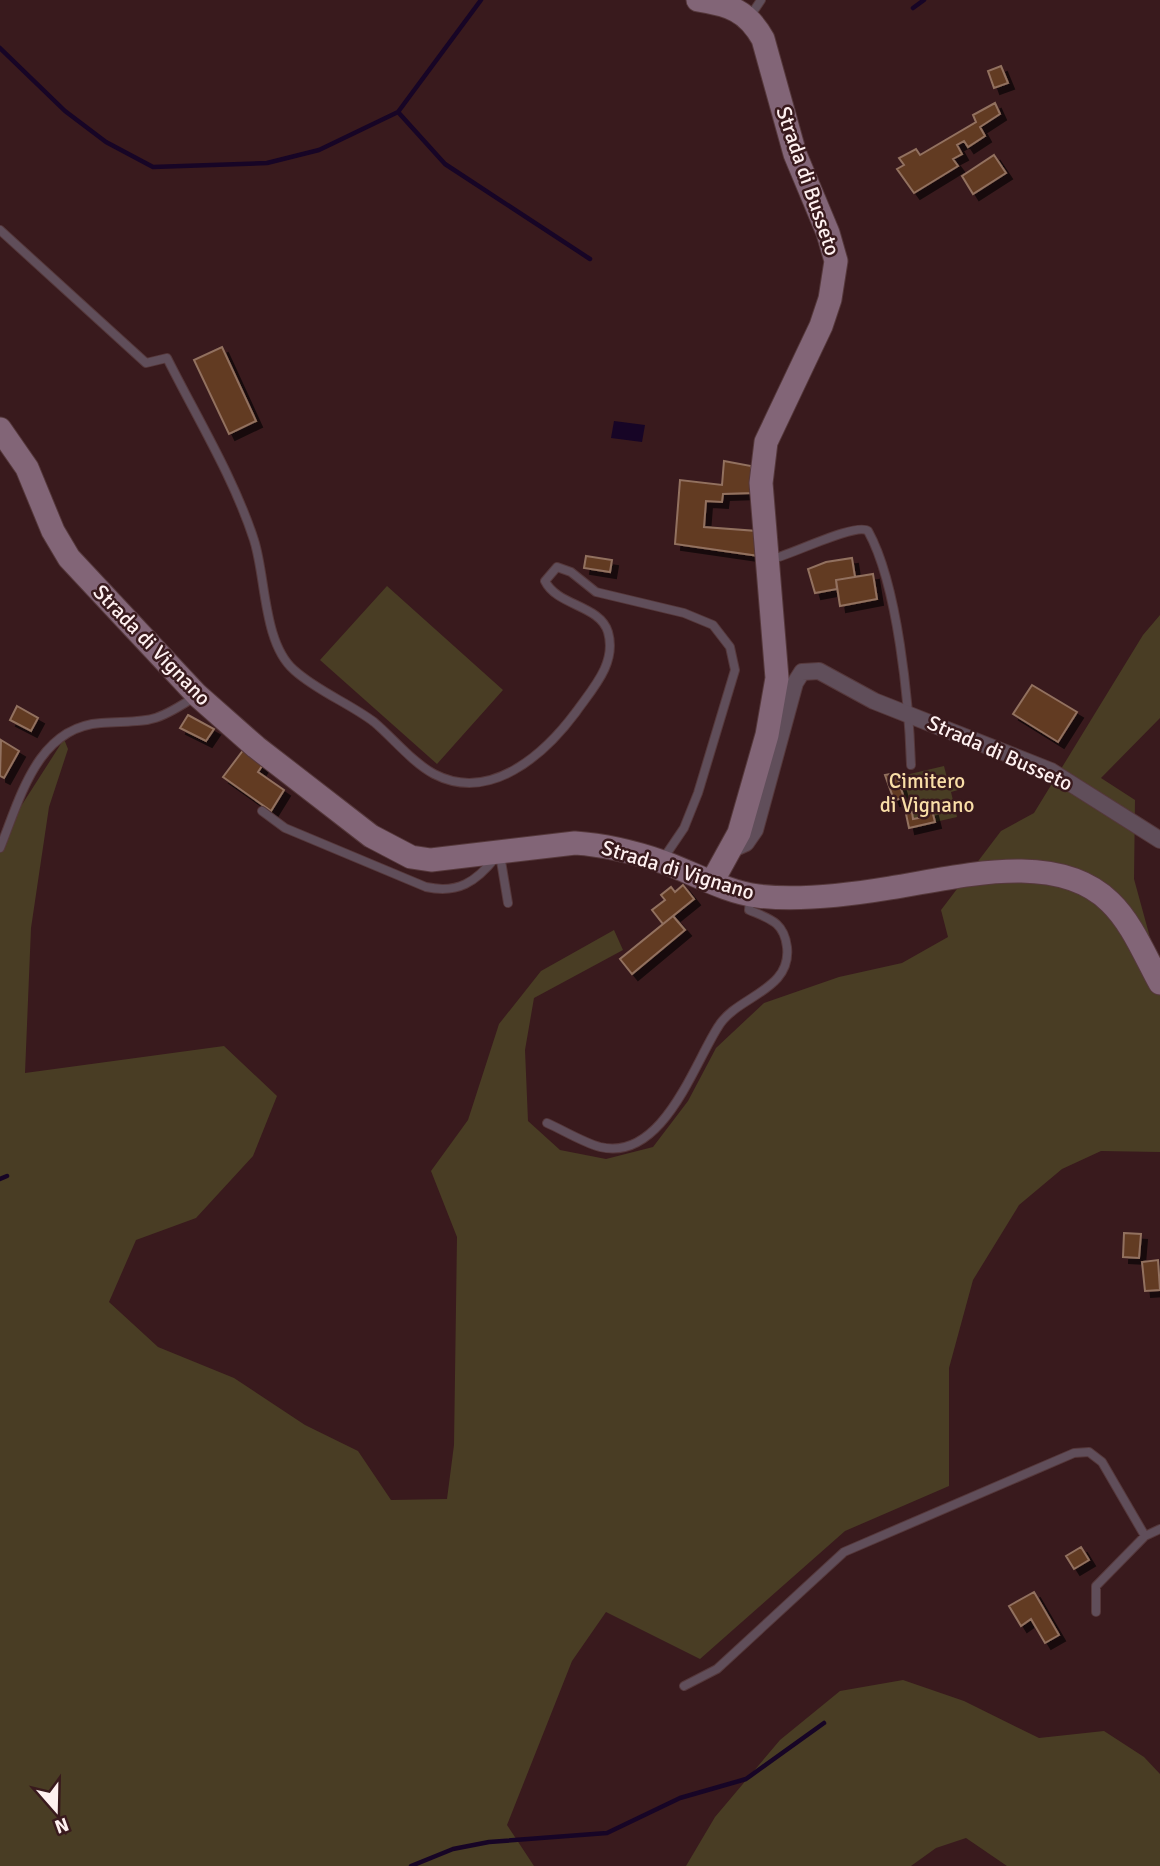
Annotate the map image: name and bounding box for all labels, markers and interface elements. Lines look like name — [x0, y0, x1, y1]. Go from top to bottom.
street label: Strada di Busseto — [770, 103, 846, 259]
street label: Strada di Vignano — [88, 579, 216, 711]
street label: Strada di Busseto — [923, 709, 1077, 797]
park label: Cimitero di Vignano — [880, 768, 974, 818]
street label: Strada di Vignano — [599, 834, 757, 906]
north arrow — [21, 1775, 91, 1845]
text: N — [51, 1811, 72, 1839]

